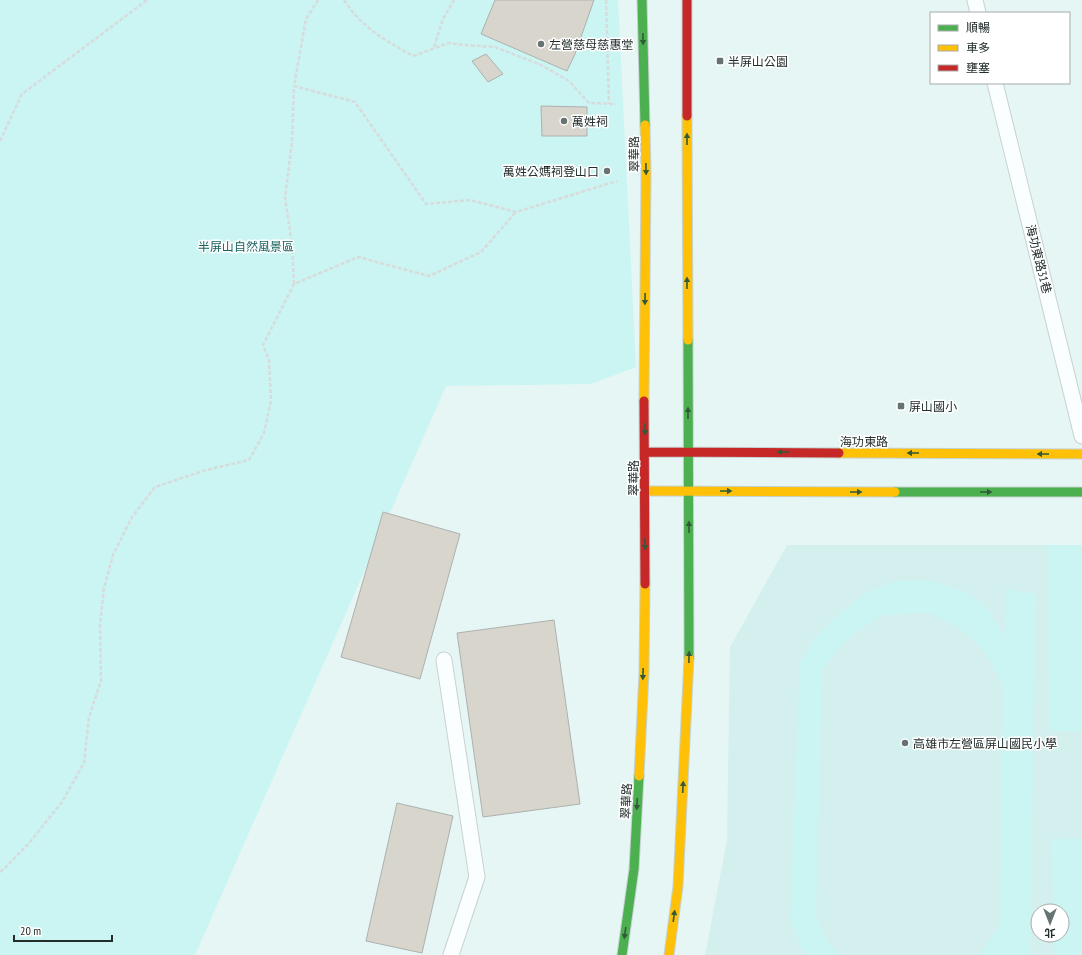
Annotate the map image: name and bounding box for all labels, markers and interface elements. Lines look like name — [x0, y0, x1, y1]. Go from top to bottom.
legend — [930, 12, 1070, 84]
text: 順暢 — [966, 20, 990, 35]
one-way arrow — [640, 33, 646, 46]
place label: 左營慈母慈惠堂 — [549, 37, 633, 52]
marker: 左營慈母慈惠堂 — [536, 39, 546, 49]
text: 車多 — [966, 40, 990, 55]
place label: 半屏山公園 — [728, 54, 788, 69]
marker: 半屏山公園 — [715, 56, 725, 66]
text: 壅塞 — [966, 60, 990, 75]
place label: 萬姓祠 — [572, 114, 608, 129]
marker: 萬姓祠 — [559, 116, 569, 126]
one-way arrow — [684, 132, 690, 145]
street label: 翠華路 — [626, 136, 642, 172]
one-way arrow — [643, 163, 649, 176]
place label: 萬姓公媽祠登山口 — [503, 164, 599, 179]
marker: 萬姓公媽祠登山口 — [602, 166, 612, 176]
street label: 海功東路31巷 — [1023, 223, 1055, 295]
park label: 半屏山自然風景區 — [198, 239, 294, 254]
one-way arrow — [684, 276, 690, 289]
one-way arrow — [641, 293, 648, 305]
place label: 屏山國小 — [909, 399, 957, 414]
marker: 屏山國小 — [896, 401, 906, 411]
one-way arrow — [685, 406, 691, 419]
one-way arrow — [642, 423, 648, 436]
street label: 海功東路 — [840, 434, 888, 449]
one-way arrow — [777, 449, 789, 456]
one-way arrow — [906, 450, 919, 456]
one-way arrow — [1036, 451, 1049, 457]
street label: 翠華路 — [626, 460, 641, 496]
one-way arrow — [720, 488, 733, 494]
one-way arrow — [850, 489, 863, 495]
one-way arrow — [980, 489, 993, 495]
one-way arrow — [686, 520, 692, 533]
one-way arrow — [642, 538, 648, 551]
one-way arrow — [686, 650, 692, 663]
one-way arrow — [640, 668, 647, 680]
place label: 高雄市左營區屏山國民小學 — [913, 736, 1057, 751]
marker: 高雄市左營區屏山國民小學 — [900, 738, 910, 748]
one-way arrow — [680, 781, 687, 793]
street label: 翠華路 — [618, 783, 634, 819]
one-way arrow — [634, 798, 641, 810]
north arrow — [1030, 903, 1070, 943]
one-way arrow — [671, 910, 677, 922]
scale bar — [14, 917, 112, 943]
text: 20 m — [20, 923, 41, 938]
text: 北 — [1045, 926, 1056, 940]
one-way arrow — [622, 927, 628, 939]

